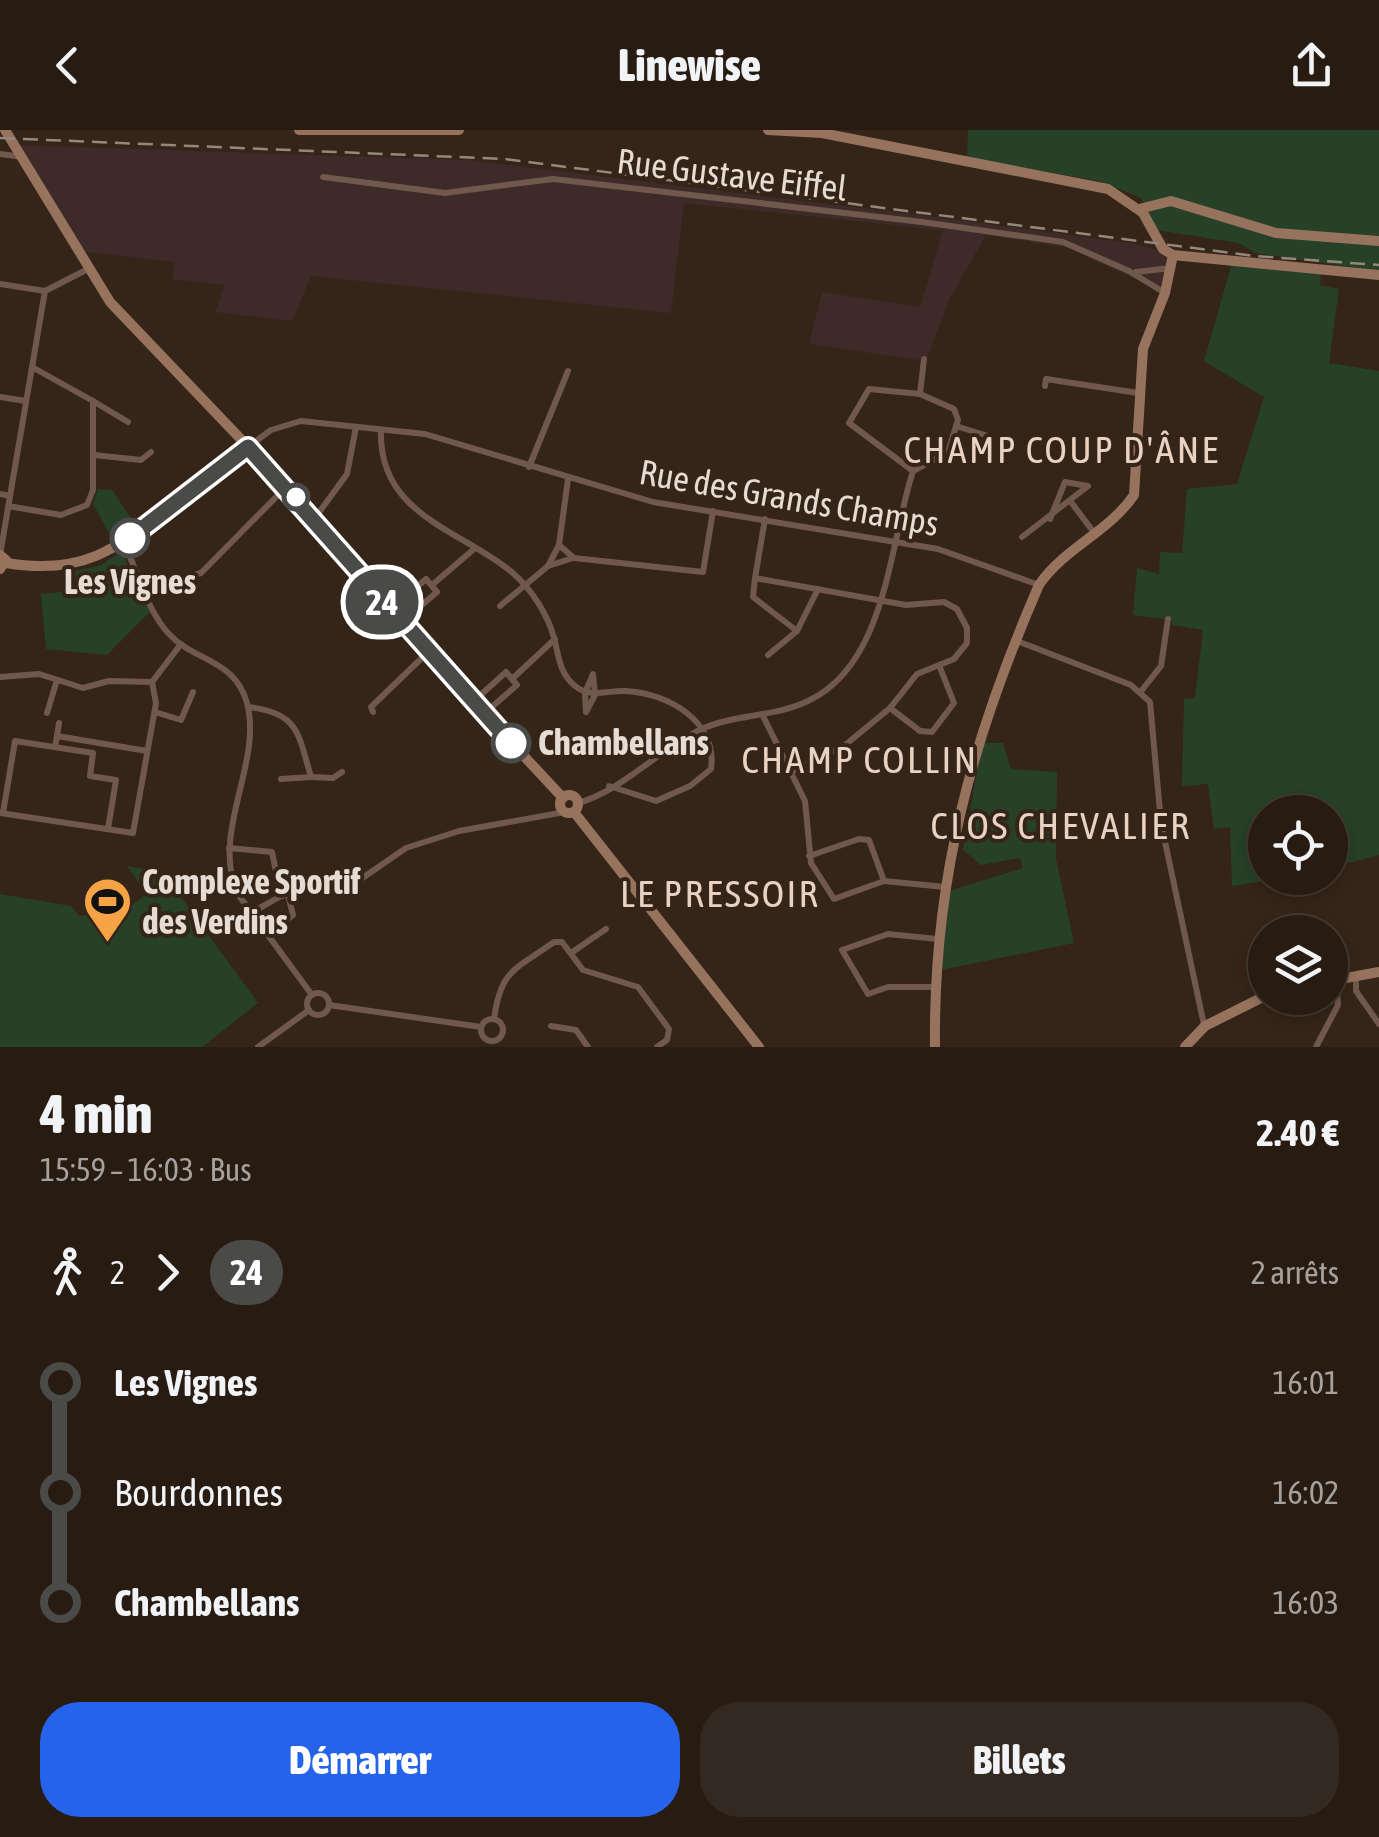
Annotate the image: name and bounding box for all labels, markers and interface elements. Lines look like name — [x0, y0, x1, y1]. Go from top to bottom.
icon: back — [40, 38, 95, 93]
icon: share — [1284, 38, 1339, 93]
text: Linewise — [618, 39, 761, 91]
street label: Rue Gustave Eiffel — [615, 140, 849, 208]
district label: CHAMP COUP D'ÂNE — [904, 428, 1220, 471]
street label: Rue des Grands Champs — [636, 451, 942, 543]
unlabelled marker — [283, 484, 309, 510]
marker: Les Vignes — [111, 519, 149, 557]
place label: Les Vignes — [64, 561, 196, 601]
line badge: 24 — [337, 570, 427, 634]
text: 24 — [366, 582, 398, 622]
place label: Chambellans — [538, 722, 709, 762]
marker: Chambellans — [492, 724, 530, 762]
district label: CHAMP COLLIN — [741, 738, 979, 781]
map controls — [1248, 795, 1348, 1015]
button: locate — [1248, 795, 1348, 895]
district label: CLOS CHEVALIER — [931, 804, 1191, 847]
place label: Complexe Sportif des Verdins — [142, 861, 361, 941]
district label: LE PRESSOIR — [620, 872, 820, 915]
sports icon: Complexe Sportif des Verdins — [81, 876, 133, 944]
button: layers — [1248, 915, 1348, 1015]
text: 4 min — [40, 1082, 152, 1145]
text: 2.40 € — [1256, 1111, 1339, 1154]
text: 15:59 – 16:03 · Bus — [40, 1151, 251, 1188]
icon: walk — [40, 1245, 95, 1300]
icon: forward — [140, 1245, 195, 1300]
text: 24 — [230, 1252, 263, 1292]
text: 2 — [110, 1254, 125, 1291]
text: 2 arrêts — [1251, 1254, 1339, 1291]
text: Les Vignes — [114, 1361, 257, 1404]
text: 16:01 — [1273, 1364, 1339, 1401]
text: Bourdonnes — [114, 1471, 283, 1514]
text: 16:02 — [1273, 1474, 1339, 1511]
text: Chambellans — [114, 1581, 299, 1624]
text: 16:03 — [1273, 1584, 1339, 1621]
button: Démarrer — [40, 1702, 680, 1817]
button: Billets — [700, 1702, 1339, 1817]

